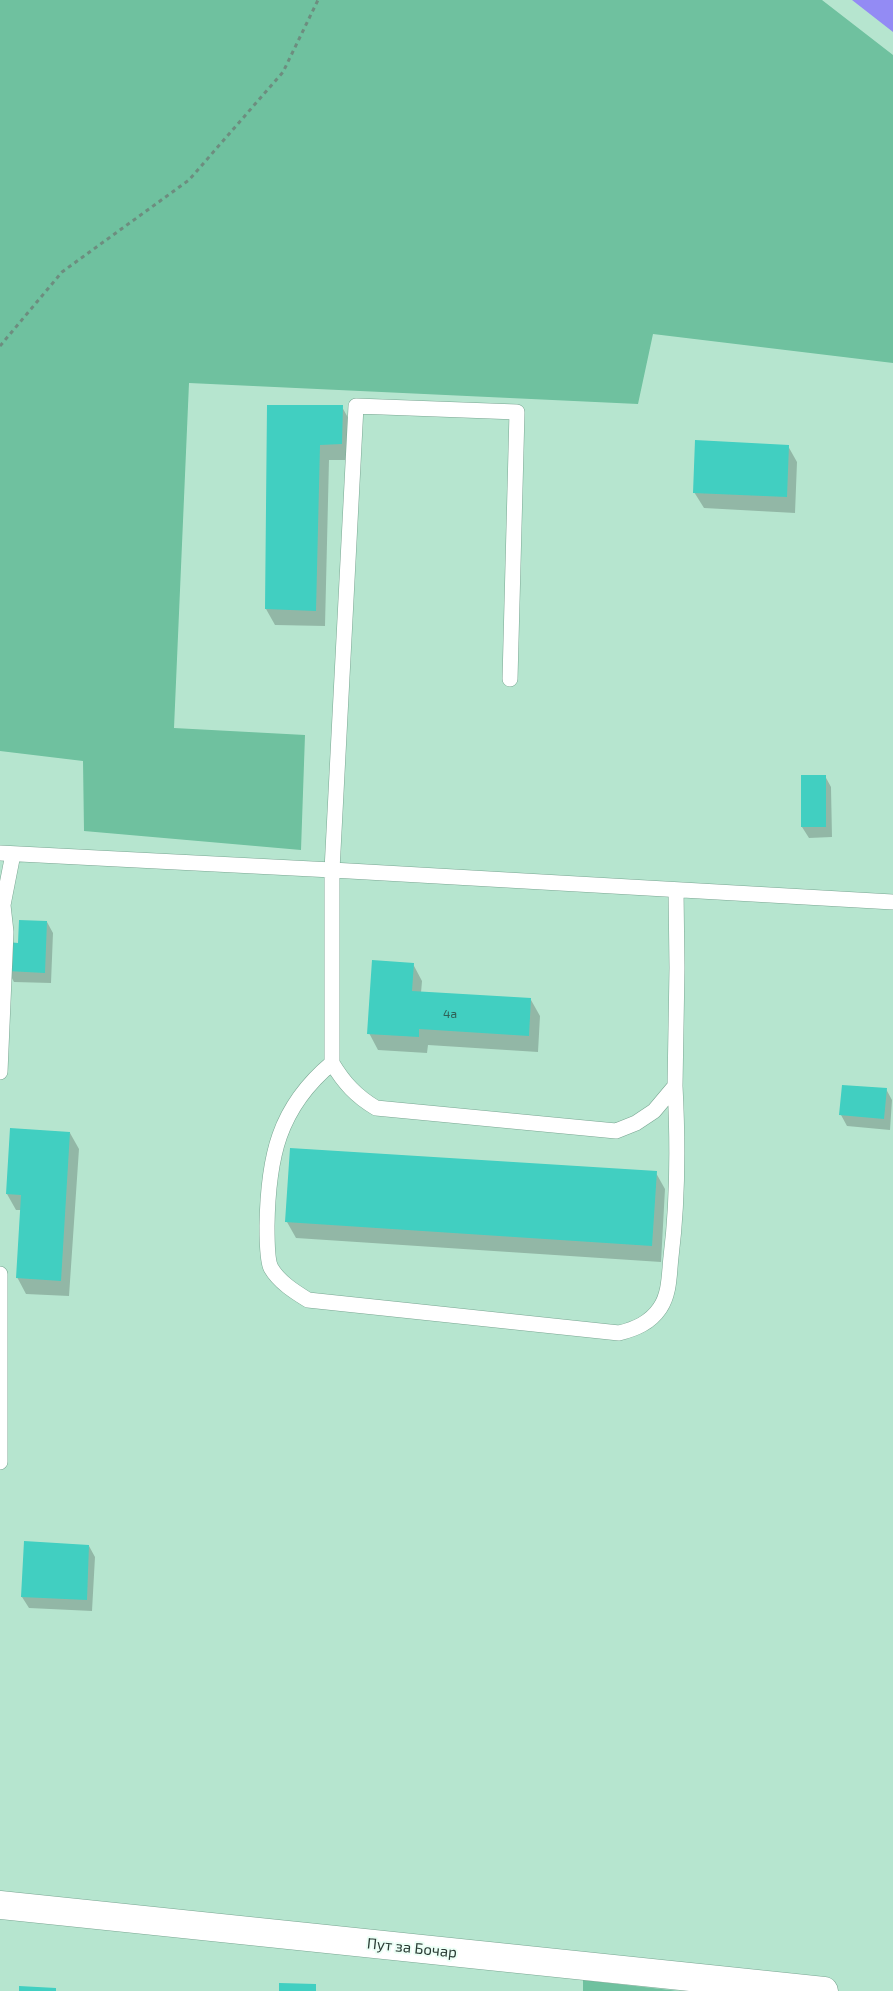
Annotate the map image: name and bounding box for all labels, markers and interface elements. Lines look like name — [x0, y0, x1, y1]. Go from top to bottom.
house number: 4a — [443, 1007, 457, 1021]
street label: Пут за Бочар — [366, 1934, 458, 1962]

